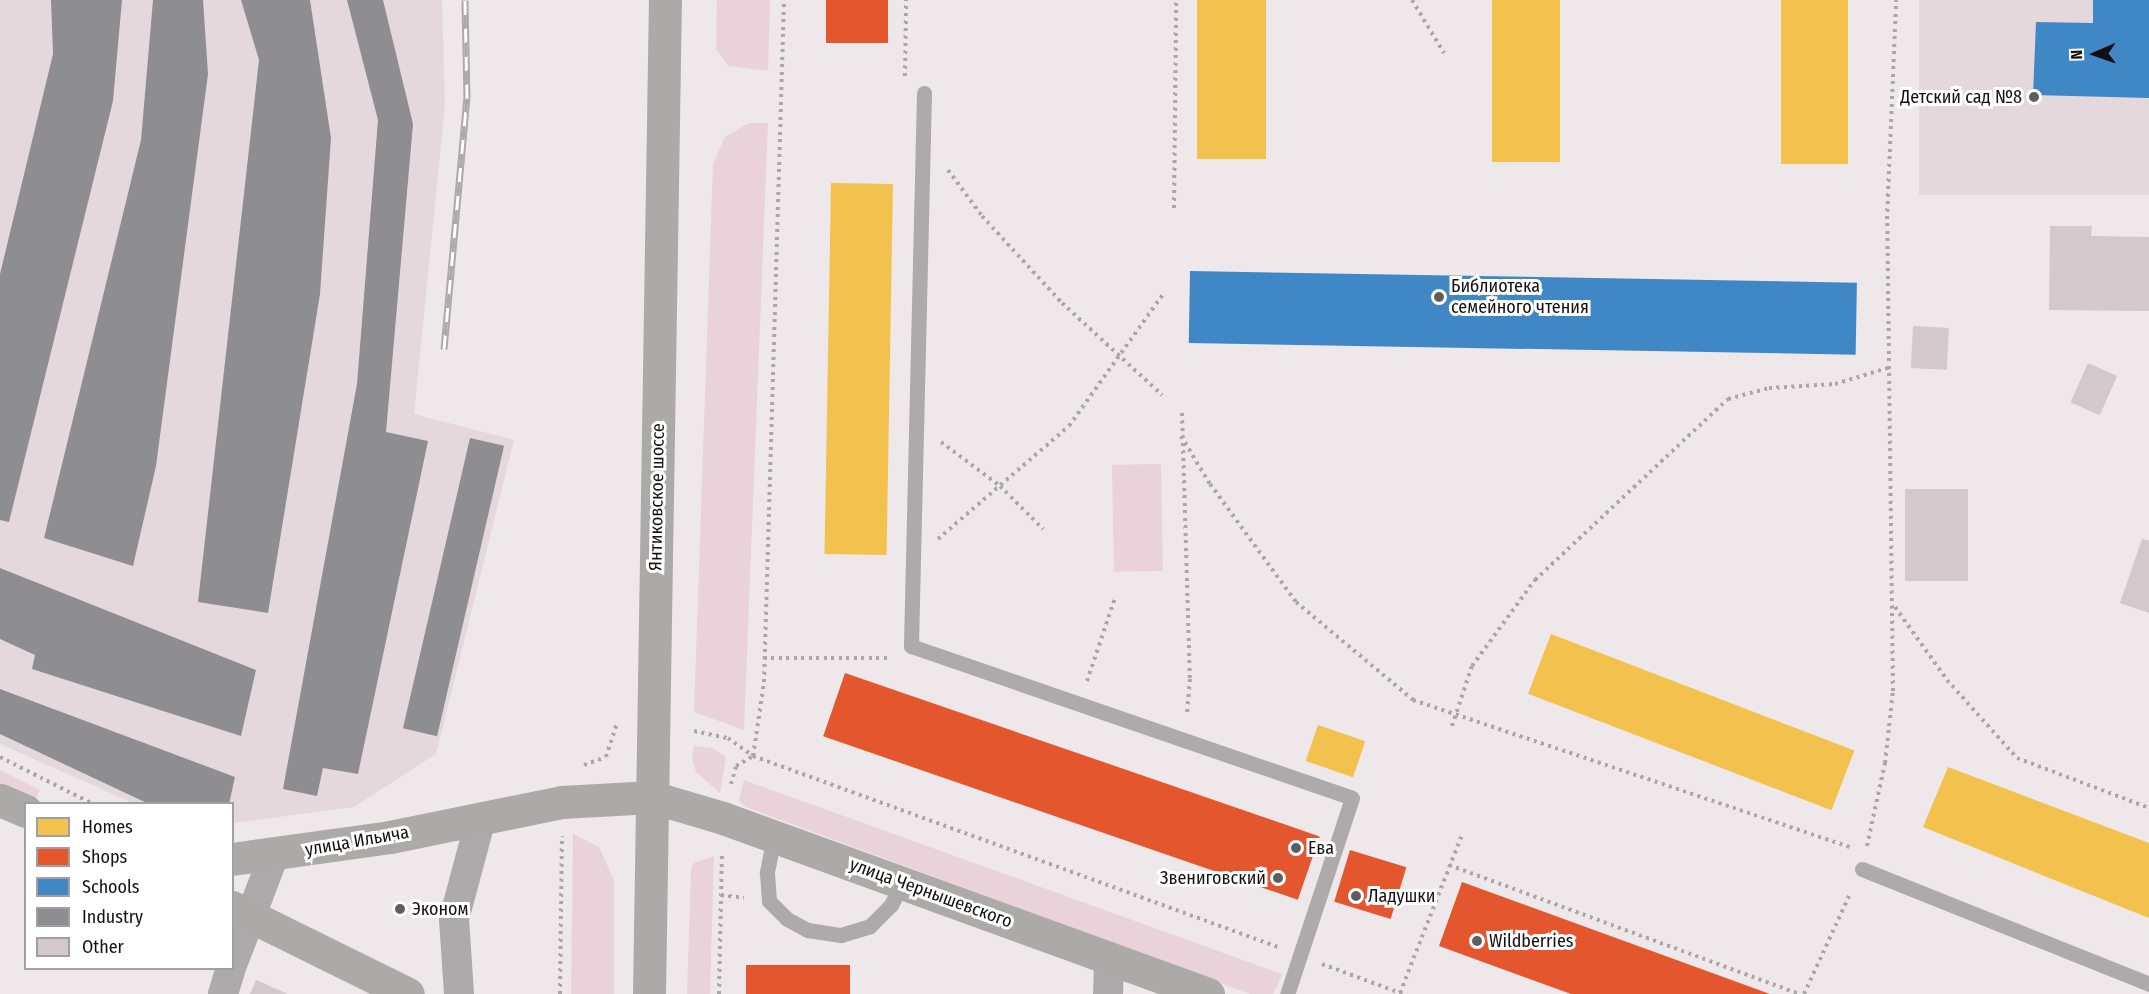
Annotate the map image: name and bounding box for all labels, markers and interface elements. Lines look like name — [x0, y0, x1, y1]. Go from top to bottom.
north arrow — [2065, 24, 2125, 84]
text: N — [2067, 50, 2086, 60]
place label: Детский сад №8 — [1900, 86, 2022, 108]
marker: Детский сад №8 — [2027, 90, 2041, 104]
place label: Библиотека семейного чтения — [1451, 276, 1589, 318]
marker: Библиотека семейного чтения — [1432, 290, 1446, 304]
street label: Янтиковское шоссе — [645, 423, 669, 571]
legend — [24, 802, 234, 970]
text: Homes — [82, 816, 133, 838]
street label: улица Ильича — [303, 821, 411, 861]
place label: Ева — [1308, 837, 1334, 859]
marker: Ева — [1289, 841, 1303, 855]
text: Shops — [82, 846, 127, 868]
street label: улица Чернышевского — [847, 854, 1015, 932]
place label: Звениговский — [1160, 867, 1266, 889]
marker: Звениговский — [1271, 871, 1285, 885]
text: Schools — [82, 876, 140, 898]
place label: Ладушки — [1368, 885, 1435, 907]
marker: Ладушки — [1349, 889, 1363, 903]
place label: Эконом — [412, 898, 468, 920]
marker: Эконом — [393, 902, 407, 916]
text: Industry — [82, 906, 143, 928]
place label: Wildberries — [1489, 930, 1573, 952]
marker: Wildberries — [1470, 934, 1484, 948]
text: Other — [82, 936, 124, 958]

